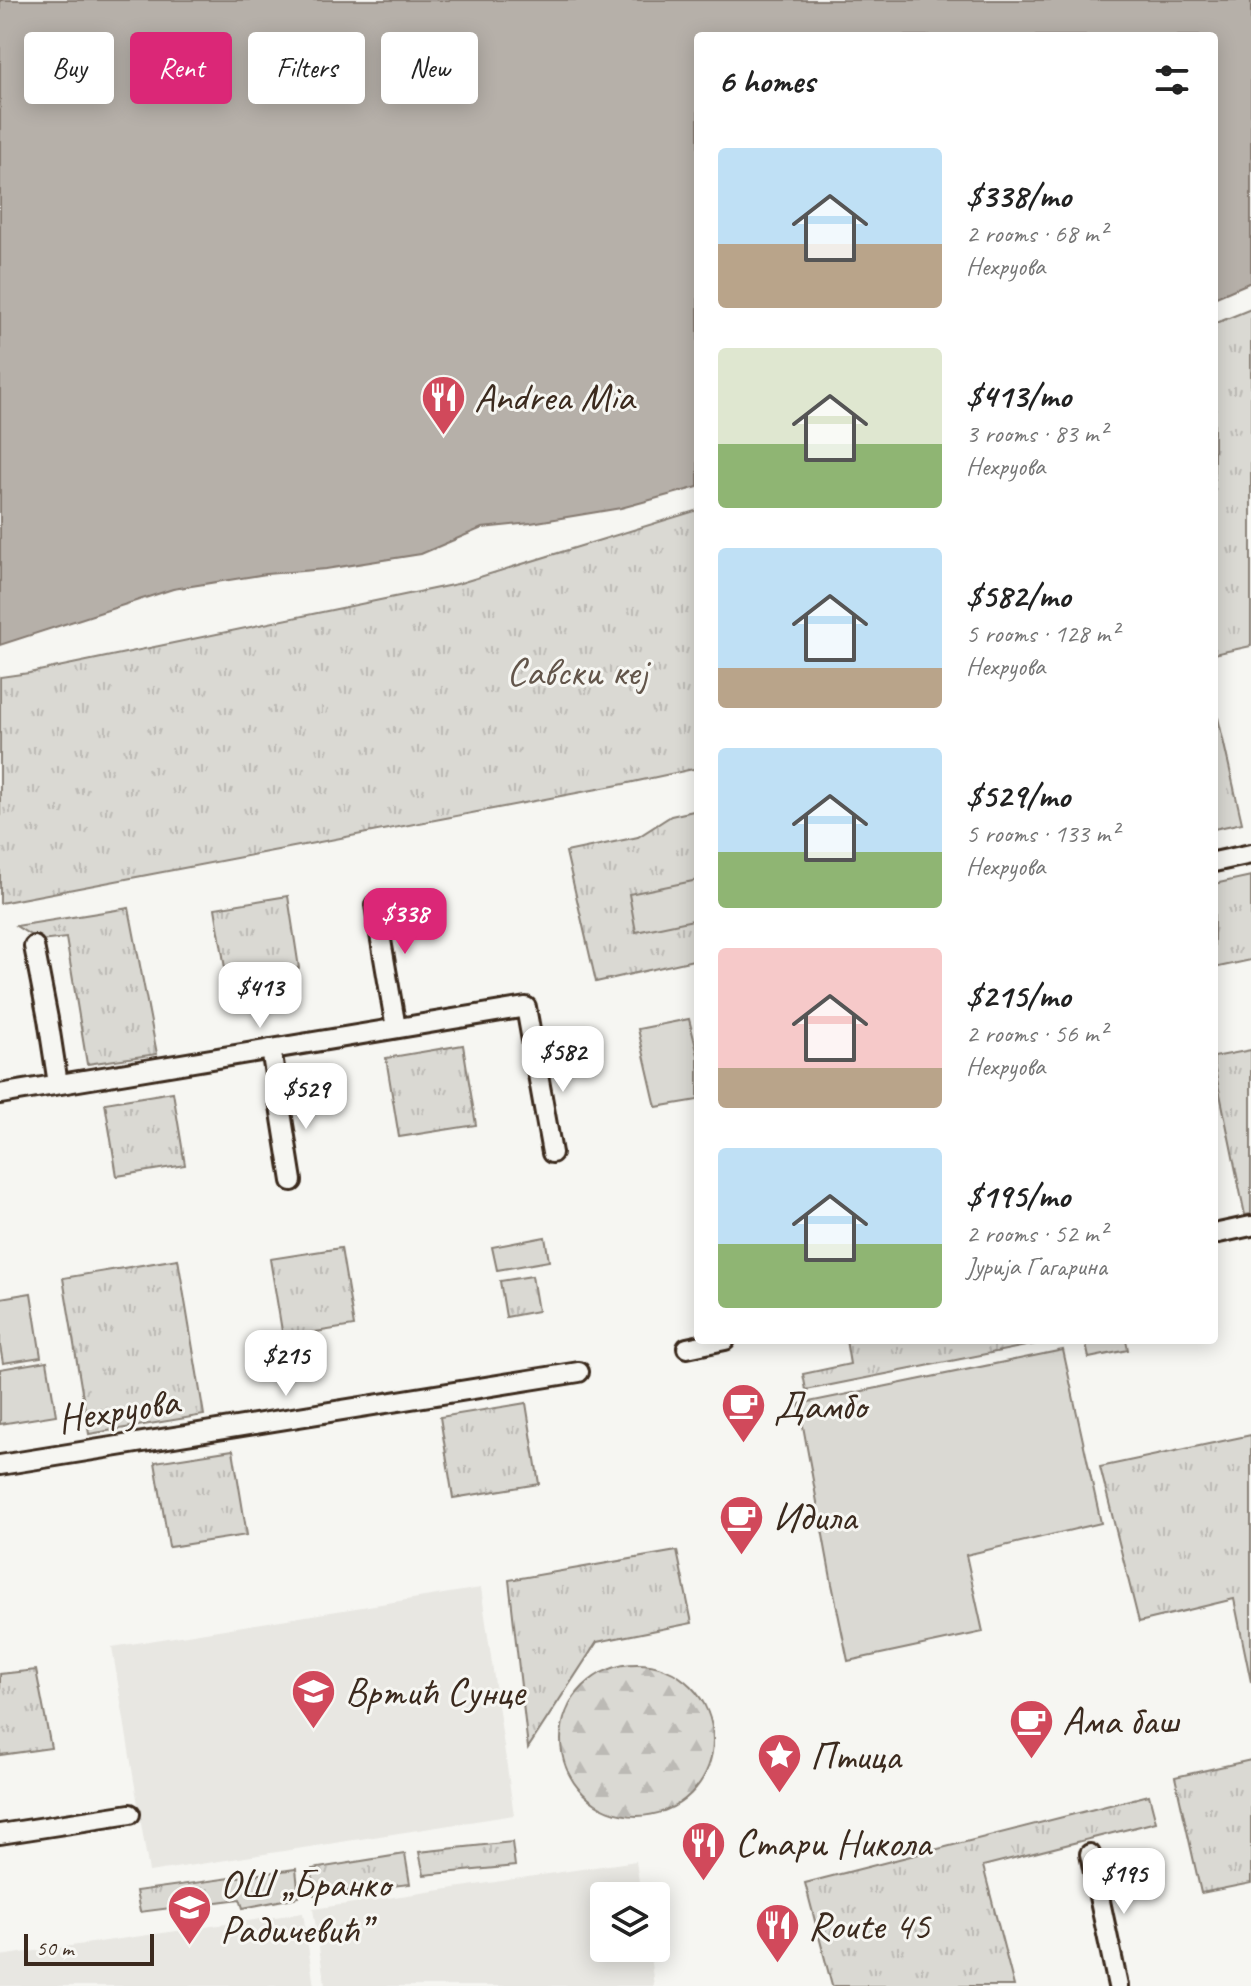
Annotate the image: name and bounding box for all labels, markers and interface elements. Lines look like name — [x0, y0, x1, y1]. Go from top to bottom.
chip: Buy — [24, 32, 114, 104]
chip: Rent — [130, 32, 232, 104]
chip: Filters — [248, 32, 365, 104]
chip: New — [381, 32, 478, 104]
icon: filters — [1150, 58, 1194, 102]
text: 6 homes — [718, 59, 815, 102]
text: $338/mo — [966, 174, 1071, 217]
icon: home — [782, 180, 878, 276]
text: 2 rooms · 68 m² — [966, 217, 1107, 250]
text: Нехруова — [966, 250, 1045, 283]
place label: Andrea Mia — [474, 372, 637, 422]
restaurant icon: Andrea Mia — [419, 373, 467, 436]
text: $413/mo — [966, 374, 1071, 417]
icon: home — [782, 380, 878, 476]
text: 3 rooms · 83 m² — [966, 417, 1107, 450]
text: Нехруова — [966, 450, 1045, 483]
text: $582/mo — [966, 574, 1070, 617]
icon: home — [782, 580, 878, 676]
text: 5 rooms · 128 m² — [966, 617, 1118, 650]
park label: Савски кеј — [507, 647, 651, 697]
text: Нехруова — [966, 650, 1045, 683]
text: $529/mo — [966, 774, 1070, 817]
icon: home — [782, 780, 878, 876]
text: 5 rooms · 133 m² — [966, 817, 1118, 850]
text: Нехруова — [966, 850, 1045, 883]
pin: $338 — [358, 888, 452, 956]
text: $338 — [382, 897, 428, 930]
pin: $413 — [213, 962, 307, 1030]
text: $413 — [237, 971, 283, 1004]
text: $215/mo — [966, 974, 1070, 1017]
icon: home — [782, 980, 878, 1076]
text: 2 rooms · 56 m² — [966, 1017, 1107, 1050]
pin: $582 — [516, 1026, 610, 1094]
text: $582 — [540, 1035, 586, 1068]
text: Нехруова — [966, 1050, 1045, 1083]
pin: $529 — [259, 1063, 353, 1131]
text: $529 — [283, 1072, 329, 1105]
text: $195/mo — [966, 1174, 1070, 1217]
icon: home — [782, 1180, 878, 1276]
text: 2 rooms · 52 m² — [966, 1217, 1107, 1250]
text: Јурија Гагарина — [966, 1250, 1107, 1283]
pin: $215 — [239, 1330, 333, 1398]
text: $215 — [263, 1339, 309, 1372]
street label: Нехруова — [54, 1375, 185, 1444]
place label: Дамбо — [774, 1381, 870, 1431]
cafe icon: Дамбо — [719, 1382, 767, 1445]
place label: Идила — [773, 1492, 859, 1542]
cafe icon: Идила — [718, 1493, 766, 1556]
place label: Вртић Сунце — [345, 1667, 527, 1717]
school or university icon: Вртић Сунце — [290, 1668, 338, 1731]
place label: Ама баш — [1062, 1696, 1181, 1746]
cafe icon: Ама баш — [1007, 1697, 1055, 1760]
place label: Птица — [810, 1731, 904, 1781]
place icon: Птица — [755, 1732, 803, 1795]
place label: Стари Никола — [735, 1818, 934, 1868]
restaurant icon: Стари Никола — [680, 1819, 728, 1882]
pin: $195 — [1077, 1848, 1171, 1916]
text: $195 — [1101, 1857, 1147, 1890]
place label: ОШ „Бранко Радичевић” — [220, 1859, 394, 1955]
map controls — [590, 1882, 670, 1962]
button: layers — [590, 1882, 670, 1962]
school or university icon: ОШ „Бранко Радичевић” — [165, 1883, 213, 1946]
place label: Route 45 — [808, 1901, 932, 1951]
restaurant icon: Route 45 — [753, 1902, 801, 1965]
scale bar — [24, 1930, 154, 1966]
text: 50 m — [36, 1934, 73, 1962]

